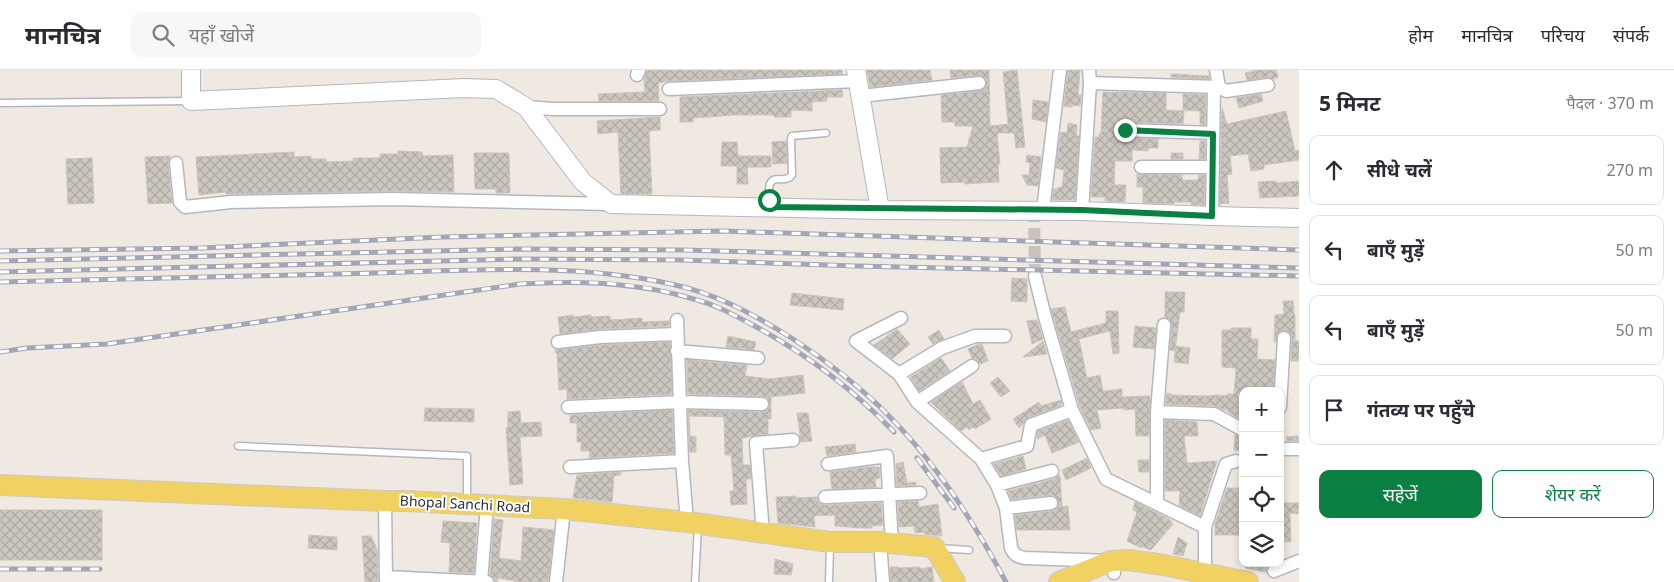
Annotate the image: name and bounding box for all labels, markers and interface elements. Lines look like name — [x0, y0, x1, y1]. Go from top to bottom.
search box — [131, 12, 481, 57]
text: मानचित्र — [25, 18, 101, 51]
icon: search — [149, 21, 177, 49]
text: यहाँ खोजें — [189, 22, 254, 48]
text: होम — [1408, 23, 1433, 47]
text: मानचित्र — [1461, 23, 1513, 47]
text: परिचय — [1541, 23, 1585, 47]
text: संपर्क — [1613, 23, 1649, 47]
text: 5 मिनट — [1319, 89, 1381, 117]
text: पैदल · 370 m — [1566, 92, 1654, 114]
route end — [1114, 119, 1137, 142]
icon: ahead — [1320, 156, 1348, 184]
text: सीधे चलें — [1367, 157, 1432, 183]
text: 270 m — [1606, 159, 1653, 181]
route start — [758, 189, 781, 212]
icon: left — [1320, 236, 1348, 264]
text: बाएँ मुड़ें — [1367, 237, 1424, 263]
text: 50 m — [1616, 239, 1653, 261]
icon: left — [1320, 316, 1348, 344]
text: बाएँ मुड़ें — [1367, 317, 1424, 343]
text: 50 m — [1616, 319, 1653, 341]
map controls — [1239, 387, 1284, 567]
button: + — [1239, 387, 1284, 432]
icon: arrive — [1320, 396, 1348, 424]
text: गंतव्य पर पहुँचे — [1367, 397, 1475, 423]
button: − — [1239, 432, 1284, 477]
button: सहेजें — [1319, 470, 1482, 518]
button: शेयर करें — [1492, 470, 1654, 518]
button: locate — [1239, 477, 1284, 522]
street label: Bhopal Sanchi Road — [399, 491, 531, 516]
button: layers — [1239, 522, 1284, 567]

